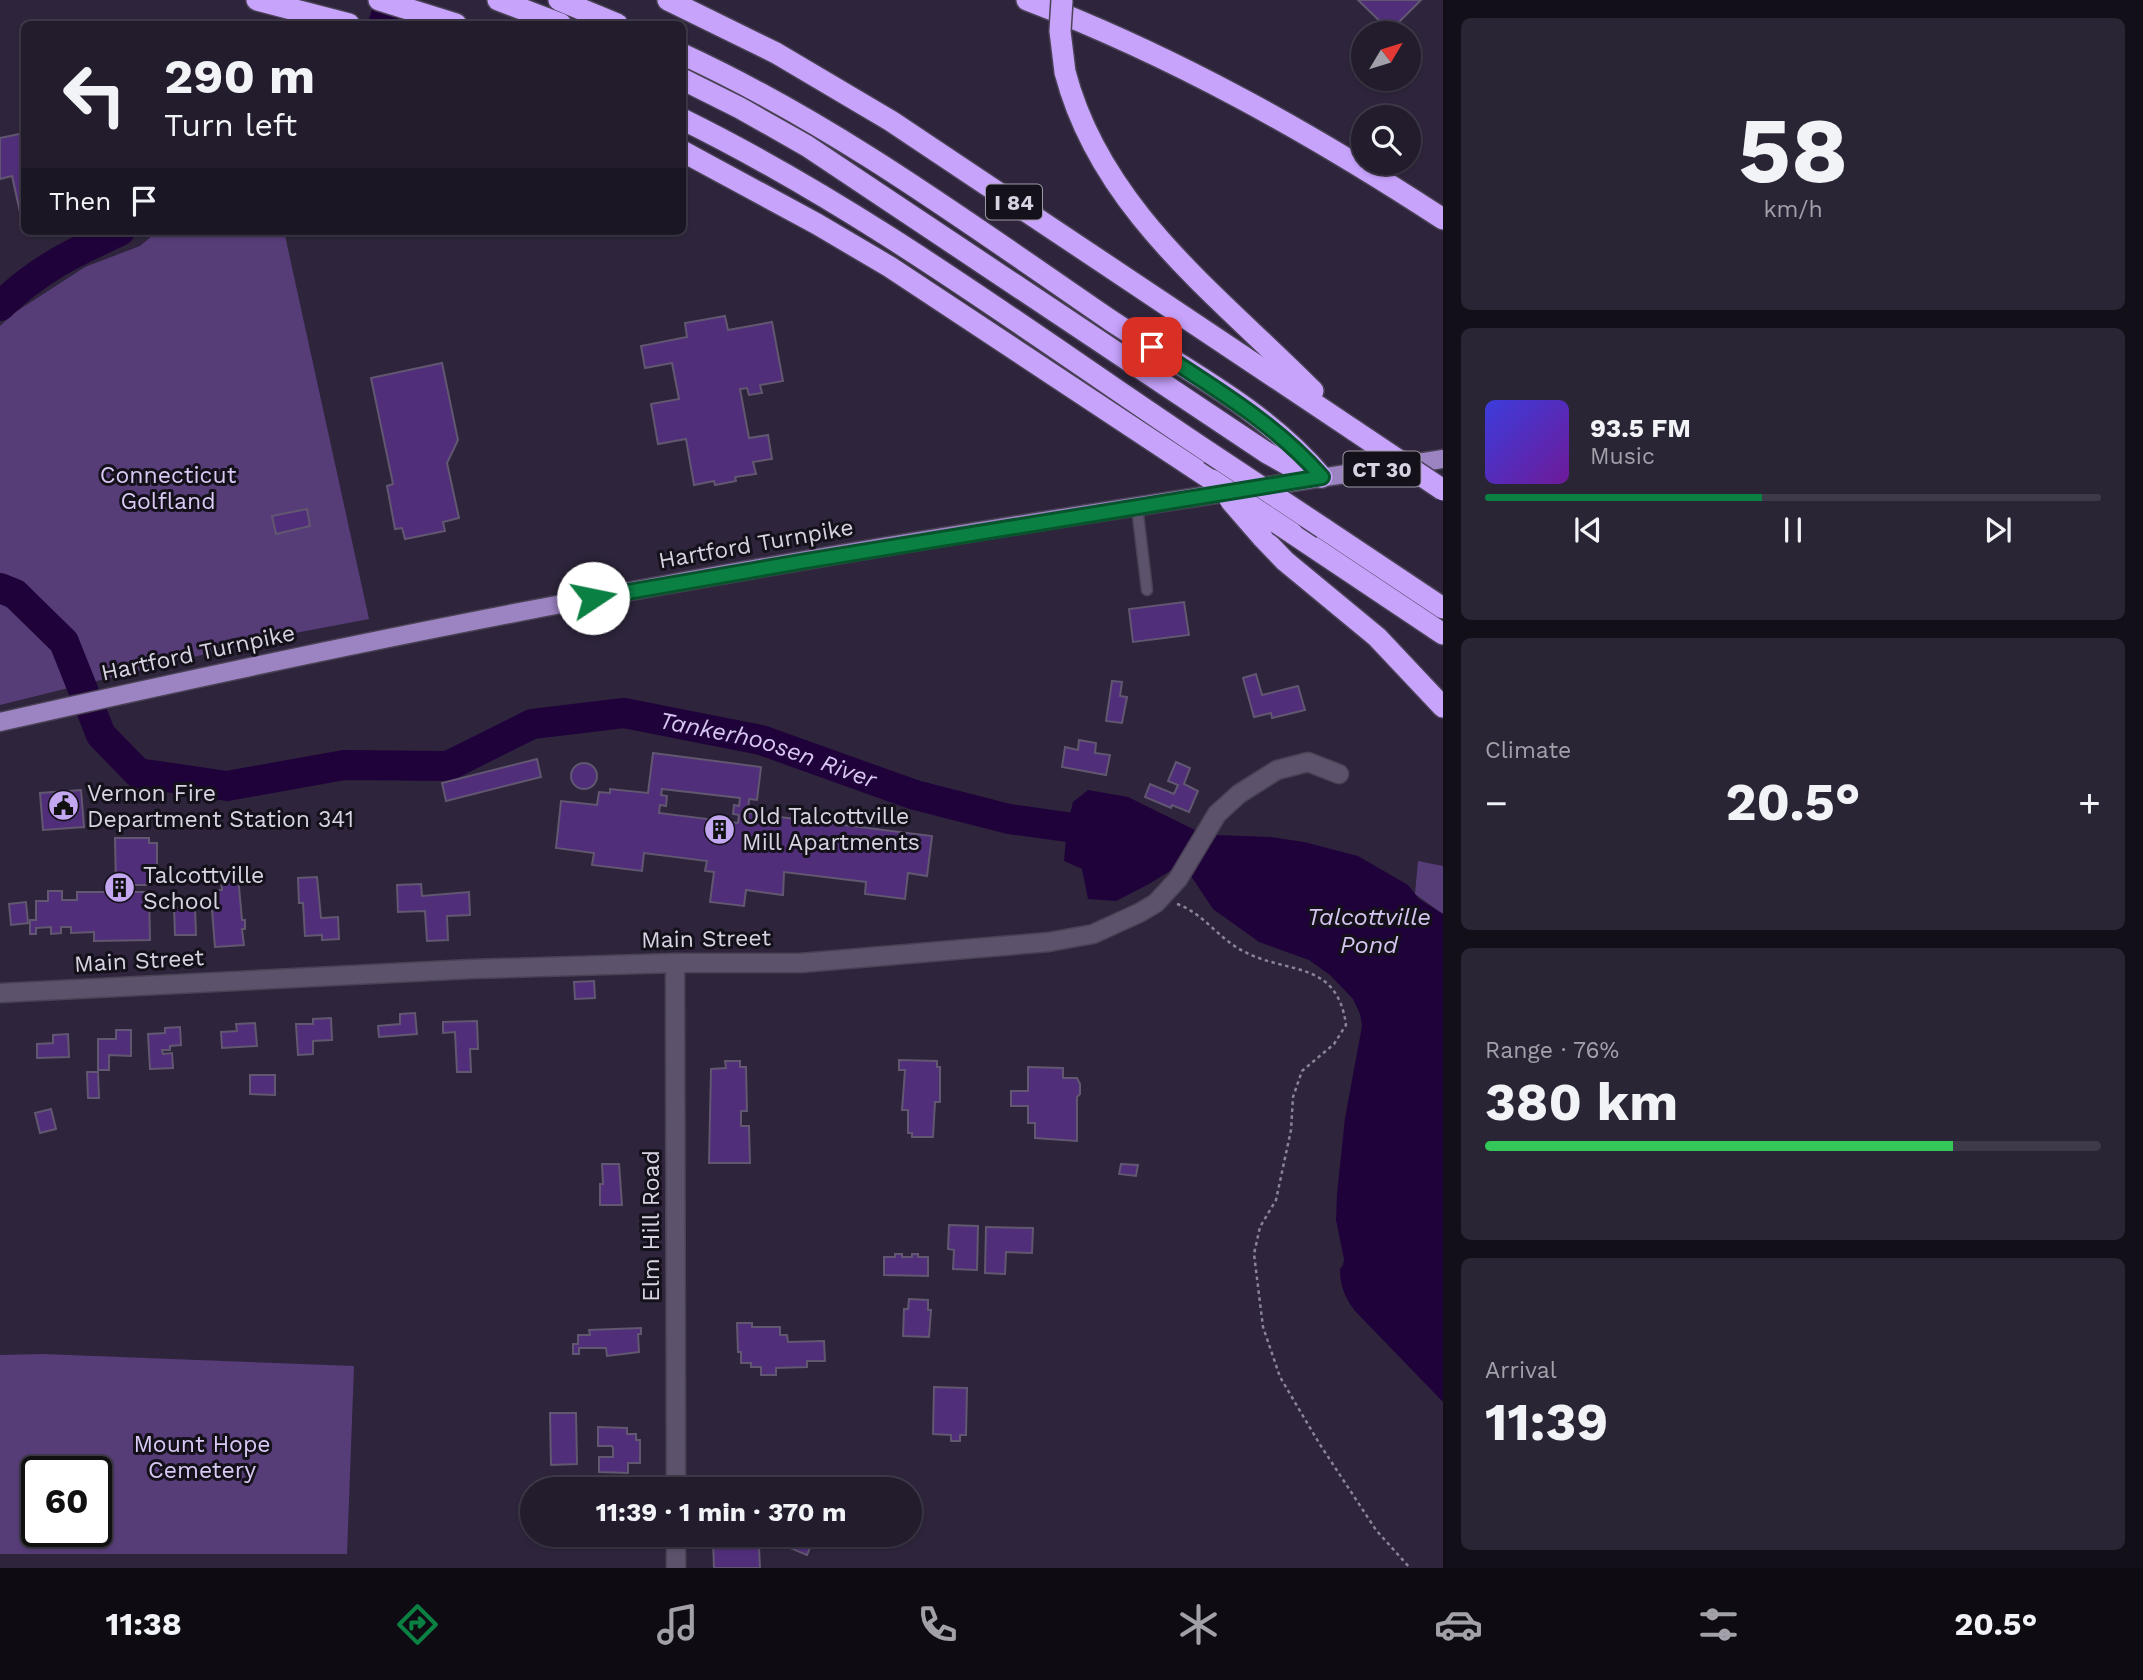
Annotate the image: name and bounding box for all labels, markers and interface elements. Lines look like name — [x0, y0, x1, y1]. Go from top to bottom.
north arrow — [1351, 21, 1421, 91]
map controls — [1351, 21, 1421, 175]
text: 290 m — [164, 47, 315, 105]
icon: left — [49, 49, 140, 140]
text: 58 — [1738, 97, 1848, 204]
button: search — [1351, 105, 1421, 175]
text: Turn left — [164, 106, 297, 144]
icon: arrive — [125, 182, 163, 220]
road number: I 84 — [986, 184, 1042, 220]
text: Then — [49, 186, 111, 216]
text: km/h — [1763, 196, 1823, 223]
pin — [1122, 317, 1182, 377]
icon: arrive — [1133, 328, 1171, 366]
text: 93.5 FM — [1590, 413, 1691, 443]
text: Music — [1590, 443, 1655, 470]
road number: CT 30 — [1344, 452, 1420, 486]
park label: Connecticut Golfland — [100, 462, 237, 515]
icon: previous — [1569, 511, 1607, 549]
icon: pause — [1774, 511, 1812, 549]
icon: next — [1979, 511, 2017, 549]
street label: Hartford Turnpike — [656, 514, 856, 574]
position arrow — [556, 561, 630, 635]
street label: Hartford Turnpike — [99, 619, 297, 687]
water label: Tankerhoosen River — [657, 706, 882, 795]
text: Climate — [1485, 737, 1571, 764]
text: 20.5° — [1725, 772, 1861, 833]
place label: Vernon Fire Department Station 341 — [87, 780, 354, 833]
text: − — [1485, 781, 1508, 825]
text: + — [2078, 781, 2101, 825]
public building icon: Vernon Fire Department Station 341 — [47, 789, 81, 823]
place label: Old Talcottville Mill Apartments — [742, 803, 920, 856]
building icon: Old Talcottville Mill Apartments — [702, 812, 736, 846]
place label: Talcottville School — [143, 862, 264, 915]
building icon: Talcottville School — [103, 871, 137, 905]
water label: Talcottville Pond — [1307, 903, 1431, 959]
street label: Main Street — [641, 924, 772, 954]
street label: Main Street — [73, 944, 205, 978]
text: Range · 76% — [1485, 1037, 1619, 1064]
text: 380 km — [1485, 1072, 1678, 1133]
street label: Elm Hill Road — [638, 1150, 665, 1302]
text: Arrival — [1485, 1357, 1557, 1384]
text: 11:39 — [1485, 1392, 1608, 1453]
park label: Mount Hope Cemetery — [133, 1431, 271, 1484]
speed limit sign: 60 — [21, 1456, 112, 1547]
text: 11:39 · 1 min · 370 m — [596, 1497, 846, 1527]
icon: directions — [393, 1600, 442, 1649]
icon: music — [653, 1600, 702, 1649]
icon: phone — [913, 1600, 962, 1649]
icon: climate — [1174, 1600, 1223, 1649]
icon: car — [1434, 1600, 1483, 1649]
icon: filters — [1694, 1600, 1743, 1649]
text: 11:38 — [106, 1605, 182, 1643]
text: 20.5° — [1954, 1605, 2037, 1643]

